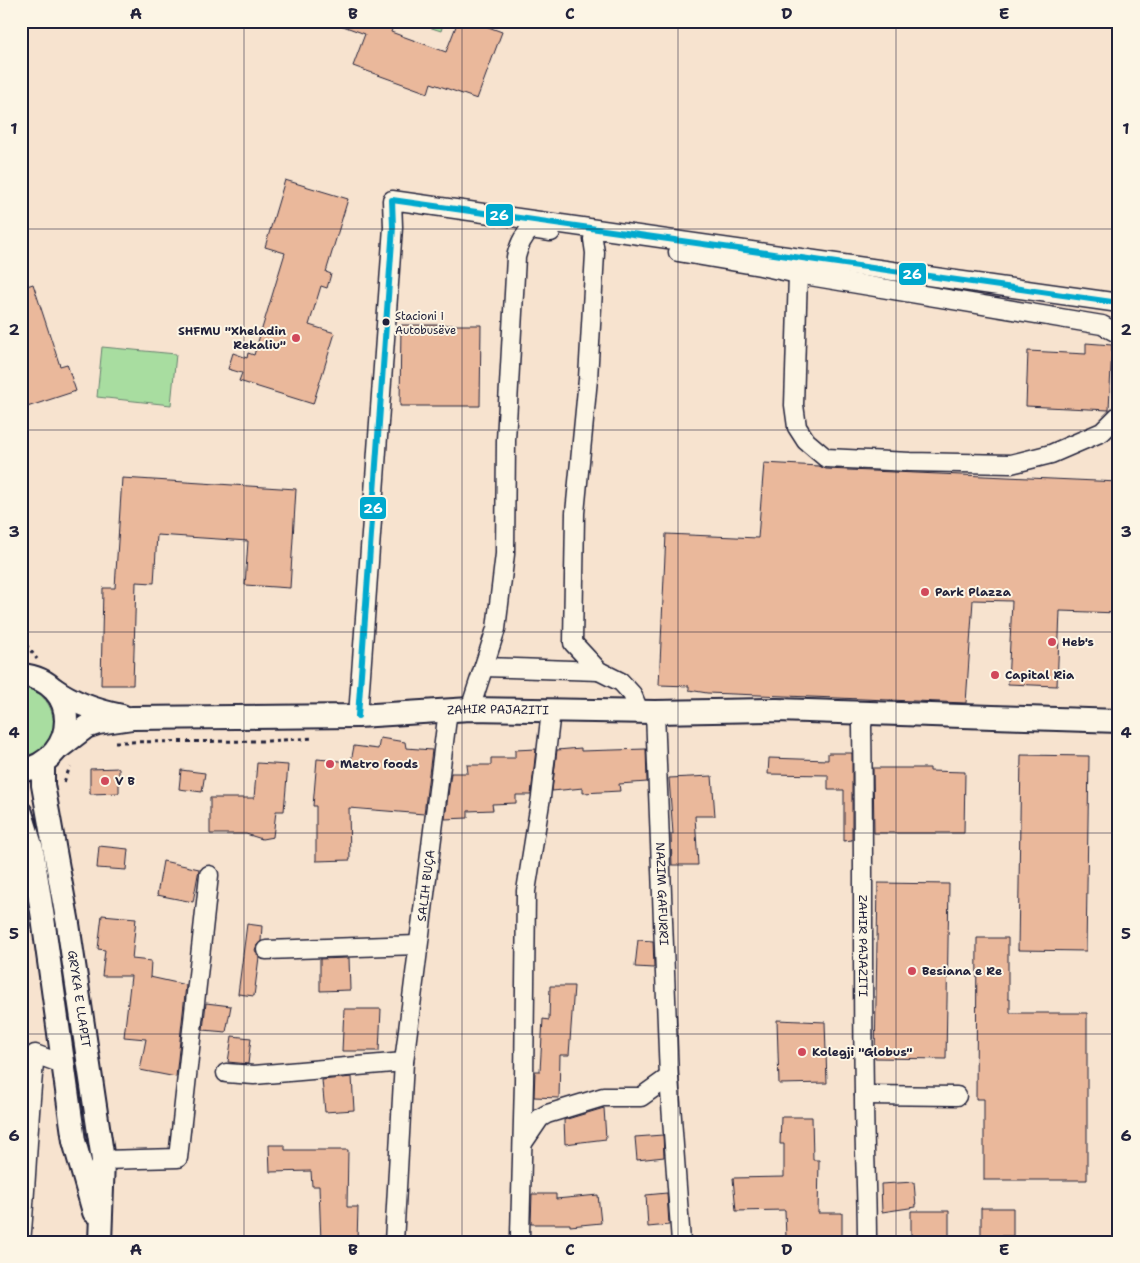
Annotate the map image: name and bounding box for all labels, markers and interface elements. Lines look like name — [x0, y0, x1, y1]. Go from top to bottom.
text: A — [130, 3, 142, 24]
text: B — [348, 3, 358, 24]
text: C — [565, 3, 575, 24]
text: D — [781, 3, 793, 24]
text: E — [999, 3, 1009, 24]
text: 1 — [10, 118, 18, 139]
text: 1 — [1122, 118, 1130, 139]
line badge: 26 — [485, 203, 514, 227]
text: 26 — [489, 206, 509, 224]
line badge: 26 — [898, 262, 927, 286]
text: 26 — [902, 265, 922, 283]
place label: Stacioni i Autobusëve — [395, 309, 456, 338]
marker: Stacioni i Autobusëve — [381, 317, 391, 327]
text: 2 — [8, 319, 20, 340]
text: 2 — [1120, 319, 1132, 340]
place label: SHFMU "Xheladin Rekaliu" — [178, 323, 286, 353]
marker: SHFMU "Xheladin Rekaliu" — [290, 332, 302, 344]
line badge: 26 — [359, 496, 387, 520]
text: 26 — [363, 499, 383, 517]
text: 3 — [8, 521, 20, 542]
text: 3 — [1120, 521, 1132, 542]
place label: Park Plazza — [935, 584, 1012, 600]
marker: Park Plazza — [919, 586, 931, 598]
place label: Heb's — [1062, 634, 1094, 650]
marker: Heb's — [1046, 636, 1058, 648]
place label: Capital Ria — [1005, 667, 1075, 683]
marker: Capital Ria — [989, 669, 1001, 681]
street label: ZAHIR PAJAZITI — [447, 701, 549, 718]
text: 4 — [8, 722, 20, 743]
text: 4 — [1120, 722, 1132, 743]
place label: Metro foods — [340, 756, 418, 772]
marker: Metro foods — [324, 758, 336, 770]
place label: V B — [115, 773, 136, 789]
marker: V B — [99, 775, 111, 787]
street label: NAZIM GAFURRI — [652, 842, 672, 946]
street label: SALIH BUÇA — [414, 849, 438, 922]
street label: ZAHIR PAJAZITI — [855, 895, 871, 997]
text: 5 — [9, 923, 19, 944]
text: 5 — [1121, 923, 1131, 944]
street label: GRYKA E LLAPIT — [64, 949, 94, 1049]
place label: Besiana e Re — [922, 963, 1002, 979]
marker: Besiana e Re — [906, 965, 918, 977]
place label: Kolegji "Globus" — [812, 1044, 912, 1060]
marker: Kolegji "Globus" — [796, 1046, 808, 1058]
text: 6 — [8, 1125, 20, 1146]
text: 6 — [1120, 1125, 1132, 1146]
text: A — [130, 1239, 142, 1260]
text: B — [348, 1239, 358, 1260]
text: C — [565, 1239, 575, 1260]
text: D — [781, 1239, 793, 1260]
text: E — [999, 1239, 1009, 1260]

